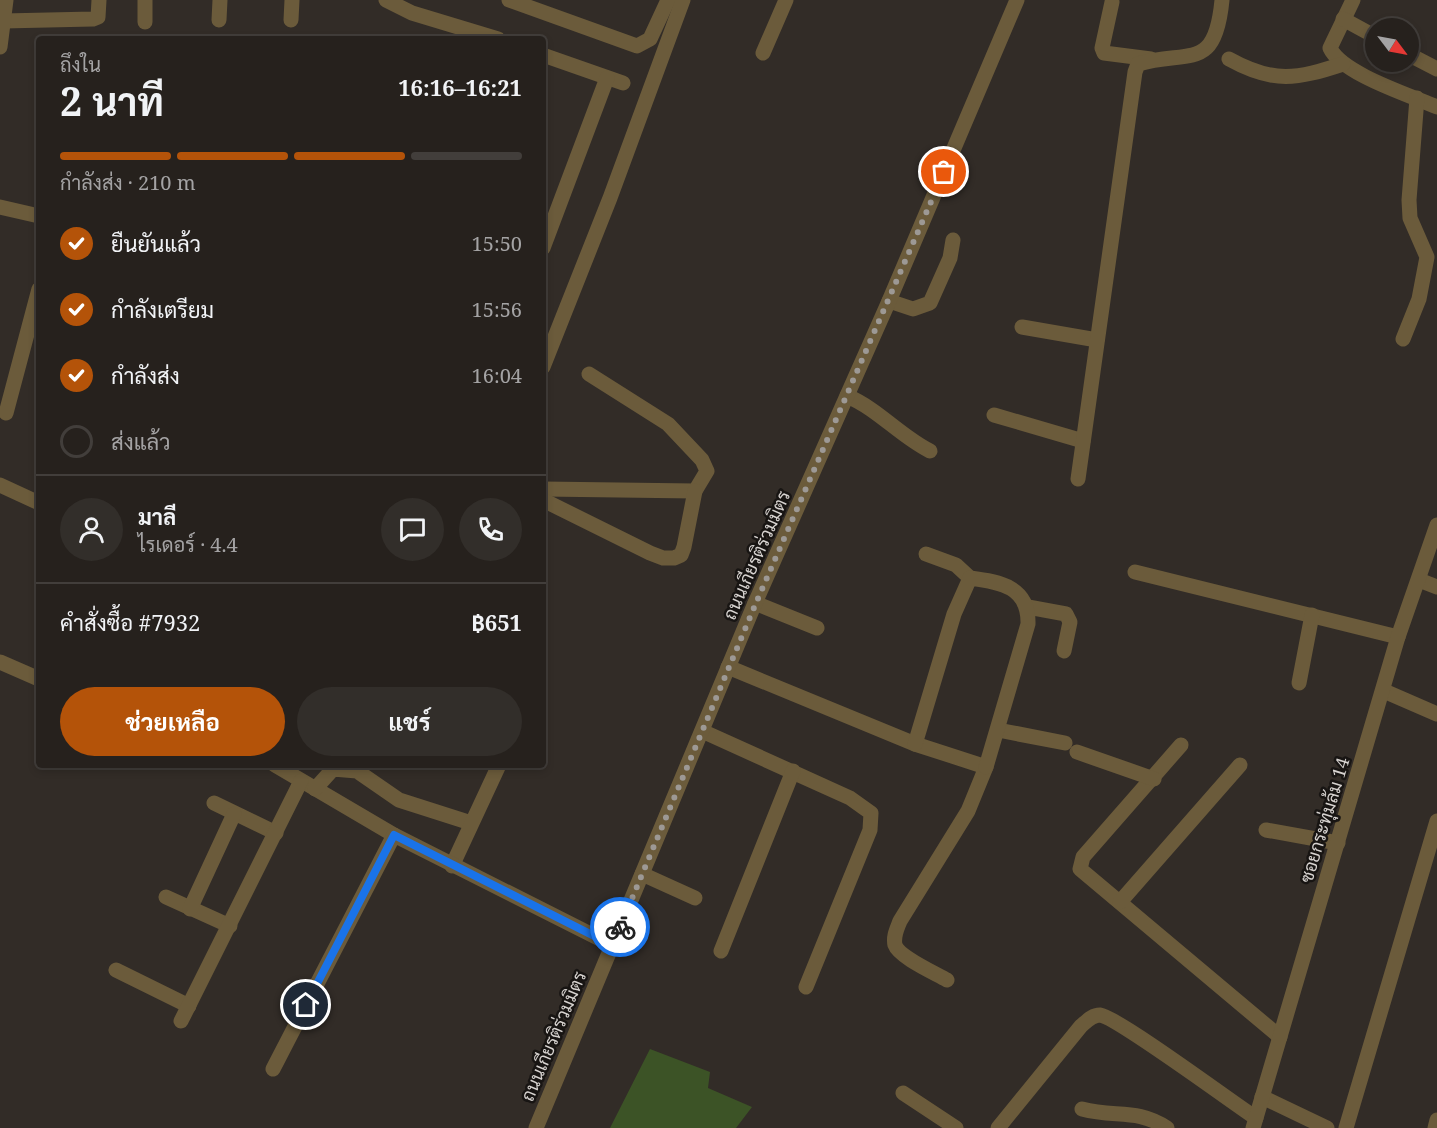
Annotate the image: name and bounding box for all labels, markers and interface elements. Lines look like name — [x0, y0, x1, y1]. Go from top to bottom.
north arrow — [1365, 18, 1419, 72]
map controls — [1365, 18, 1419, 72]
text: ถึงใน — [60, 51, 101, 78]
text: 16:16–16:21 — [398, 72, 522, 102]
text: 2 นาที — [60, 74, 164, 127]
pin — [918, 146, 969, 197]
icon: bag — [927, 155, 960, 188]
text: กำลังส่ง · 210 m — [60, 169, 196, 196]
icon: check — [60, 227, 93, 260]
text: ยืนยันแล้ว — [111, 228, 201, 258]
text: 15:50 — [472, 230, 522, 257]
icon: check — [60, 293, 93, 326]
text: กำลังเตรียม — [111, 294, 214, 324]
text: 15:56 — [472, 296, 522, 323]
icon: check — [60, 359, 93, 392]
text: กำลังส่ง — [111, 360, 180, 390]
text: 16:04 — [472, 362, 522, 389]
text: ส่งแล้ว — [111, 426, 171, 456]
street label: ถนนเกียรติร่วมมิตร — [717, 486, 795, 623]
button: person — [60, 498, 123, 561]
button: chat — [381, 498, 444, 561]
button: phone — [459, 498, 522, 561]
text: มาลี — [138, 501, 176, 531]
text: ไรเดอร์ · 4.4 — [138, 531, 238, 558]
text: คำสั่งซื้อ #7932 — [60, 607, 200, 637]
text: ฿651 — [471, 607, 522, 637]
button: ช่วยเหลือ — [60, 687, 285, 756]
button: แชร์ — [297, 687, 522, 756]
street label: ซอยกระทุ่มล้ม 14 — [1294, 754, 1355, 886]
courier — [590, 897, 650, 957]
icon: bike — [604, 911, 637, 944]
street label: ถนนเกียรติร่วมมิตร — [515, 967, 591, 1105]
pin — [280, 979, 331, 1030]
icon: home — [289, 988, 322, 1021]

